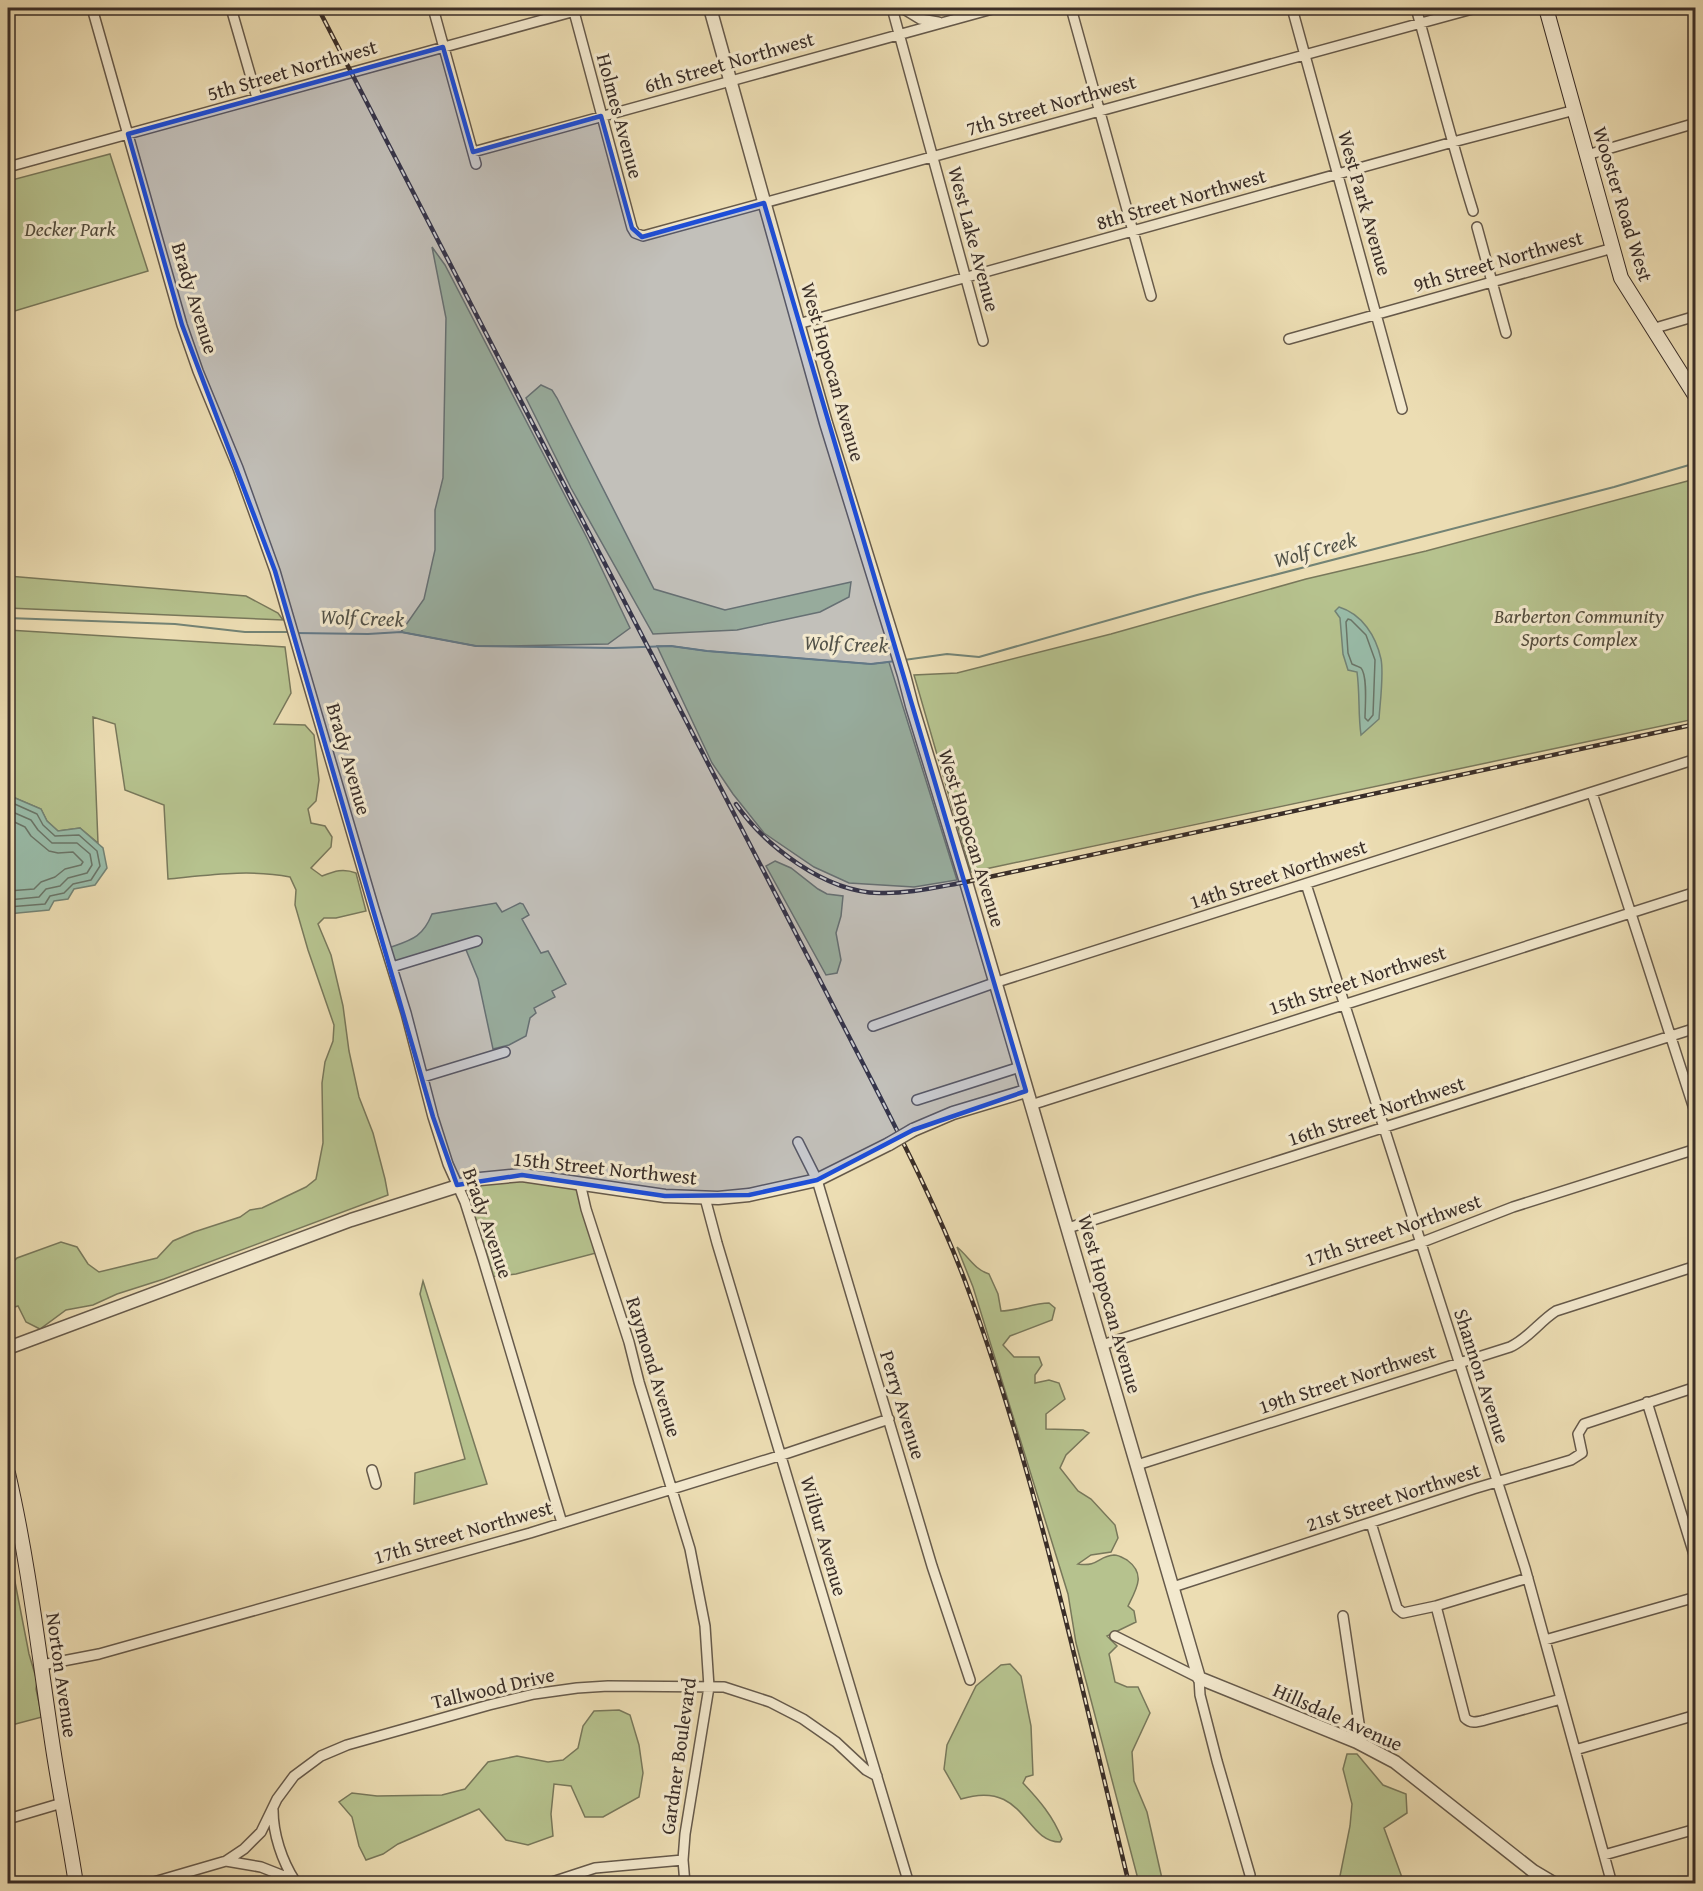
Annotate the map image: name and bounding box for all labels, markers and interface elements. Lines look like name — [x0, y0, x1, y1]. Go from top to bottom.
street label: 6th Street Northwest — [641, 23, 817, 100]
street label: 5th Street Northwest — [204, 31, 380, 108]
street label: Holmes Avenue — [590, 50, 651, 182]
street label: 7th Street Northwest — [963, 66, 1139, 143]
street label: Wooster Road West — [1586, 123, 1661, 285]
street label: West Park Avenue — [1331, 127, 1400, 279]
street label: 8th Street Northwest — [1093, 160, 1269, 237]
street label: West Lake Avenue — [941, 163, 1008, 315]
park label: Decker Park — [23, 214, 116, 243]
street label: 9th Street Northwest — [1410, 222, 1586, 299]
street label: Brady Avenue — [165, 238, 226, 357]
street label: West Hopocan Avenue — [794, 279, 873, 465]
water label: Wolf Creek — [1270, 524, 1360, 575]
water label: Wolf Creek — [319, 601, 405, 634]
park label: Barberton Community Sports Complex — [1493, 601, 1664, 653]
water label: Wolf Creek — [803, 627, 889, 660]
street label: Brady Avenue — [320, 699, 379, 818]
street label: West Hopocan Avenue — [932, 745, 1013, 931]
street label: 14th Street Northwest — [1185, 831, 1370, 916]
street label: 15th Street Northwest — [1264, 937, 1449, 1022]
street label: 16th Street Northwest — [1283, 1068, 1468, 1153]
street label: 15th Street Northwest — [512, 1143, 699, 1192]
street label: Brady Avenue — [456, 1164, 521, 1282]
street label: 17th Street Northwest — [1301, 1186, 1485, 1273]
street label: West Hopocan Avenue — [1071, 1211, 1150, 1397]
street label: Raymond Avenue — [619, 1293, 690, 1441]
street label: Shannon Avenue — [1447, 1305, 1518, 1447]
street label: 19th Street Northwest — [1254, 1336, 1439, 1421]
street label: Perry Avenue — [873, 1347, 934, 1463]
street label: 21st Street Northwest — [1302, 1455, 1484, 1538]
street label: Wilbur Avenue — [794, 1473, 855, 1599]
street label: 17th Street Northwest — [370, 1492, 556, 1571]
street label: Norton Avenue — [39, 1611, 86, 1739]
street label: Tallwood Drive — [429, 1659, 557, 1716]
street label: Gardner Boulevard — [652, 1675, 703, 1836]
street label: Hillsdale Avenue — [1269, 1675, 1408, 1758]

